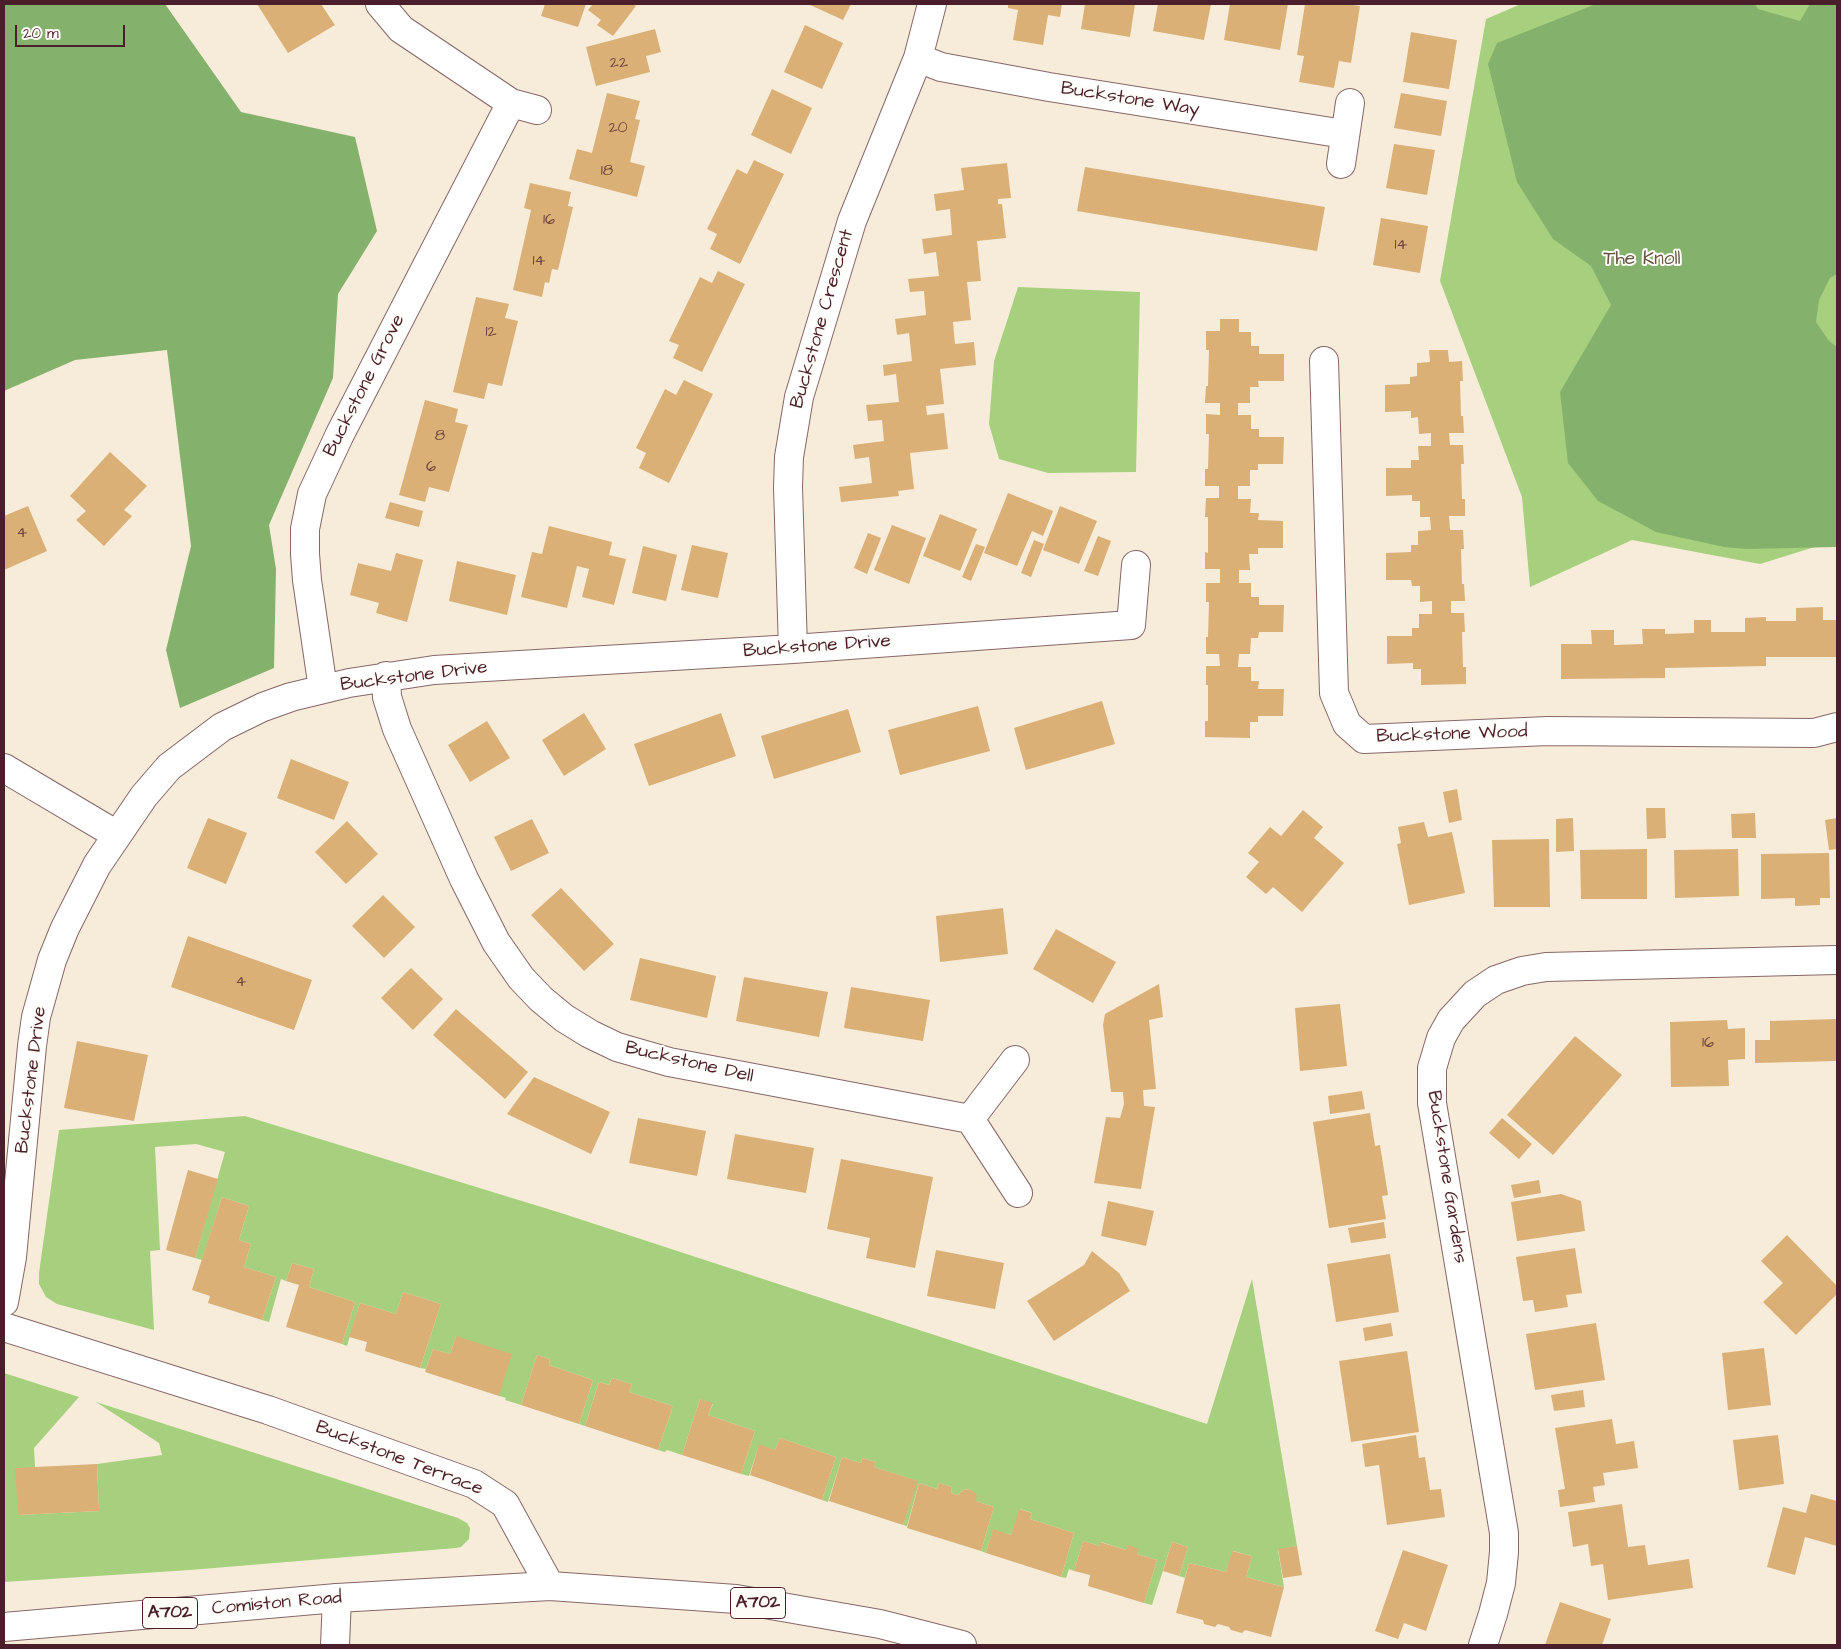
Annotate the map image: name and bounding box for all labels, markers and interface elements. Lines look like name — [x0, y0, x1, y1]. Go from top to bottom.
scale bar — [18, 15, 128, 47]
text: 20 m — [23, 23, 59, 44]
house number: 22 — [610, 54, 628, 74]
street label: Buckstone Way — [1059, 78, 1201, 122]
house number: 20 — [608, 119, 628, 139]
house number: 18 — [601, 162, 613, 182]
house number: 16 — [543, 211, 555, 231]
street label: Buckstone Crescent — [786, 227, 860, 411]
house number: 14 — [1395, 236, 1407, 256]
park label: The Knoll — [1604, 249, 1680, 271]
house number: 14 — [533, 252, 545, 272]
street label: Buckstone Grove — [319, 311, 411, 461]
house number: 12 — [485, 323, 497, 343]
house number: 8 — [435, 427, 445, 447]
house number: 6 — [426, 458, 436, 478]
house number: 4 — [17, 524, 27, 544]
street label: Buckstone Drive — [742, 630, 892, 664]
street label: Buckstone Drive — [339, 657, 489, 697]
street label: Buckstone Wood — [1376, 721, 1528, 749]
house number: 4 — [236, 973, 246, 993]
street label: Buckstone Drive — [12, 1005, 52, 1155]
house number: 16 — [1702, 1034, 1714, 1054]
street label: Buckstone Dell — [623, 1037, 755, 1089]
street label: Buckstone Gardens — [1421, 1089, 1471, 1265]
street label: Buckstone Terrace — [312, 1417, 486, 1501]
street label: Comiston Road — [211, 1587, 343, 1621]
road number: A702 — [730, 1588, 786, 1619]
road number: A702 — [142, 1598, 198, 1629]

